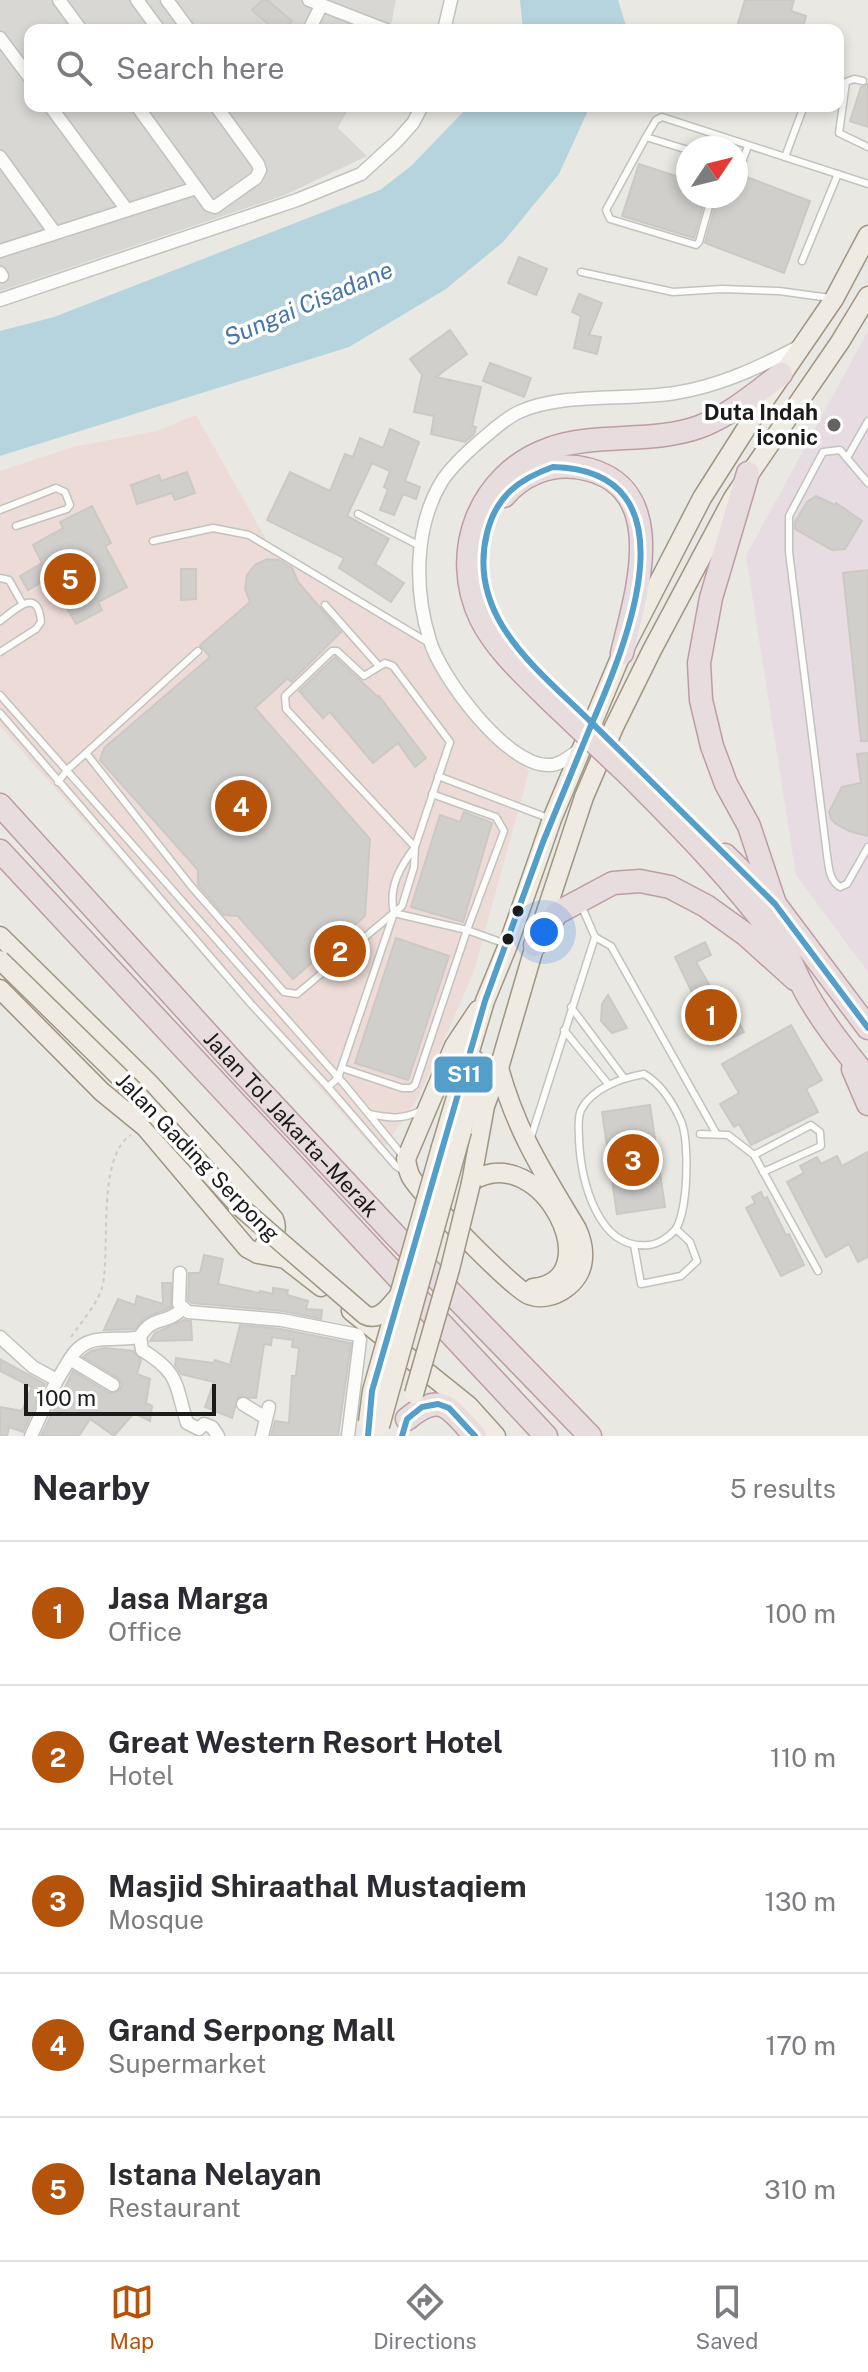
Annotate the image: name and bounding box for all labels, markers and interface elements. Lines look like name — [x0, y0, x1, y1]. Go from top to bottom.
search box — [24, 24, 844, 112]
icon: search — [52, 46, 96, 90]
text: Search here — [116, 50, 284, 86]
north arrow — [676, 136, 748, 208]
water label: Sungai Cisadane — [219, 255, 397, 351]
place label: Duta Indah iconic — [704, 399, 818, 450]
marker: Duta Indah iconic — [825, 416, 843, 434]
pin: 5 — [44, 549, 96, 609]
pin: 4 — [215, 776, 267, 836]
unlabelled marker — [510, 903, 526, 919]
your location — [524, 912, 564, 952]
pin: 2 — [314, 921, 366, 981]
unlabelled marker — [500, 931, 516, 947]
pin: 1 — [685, 985, 737, 1045]
street label: Jalan Tol Jakarta–Merak — [199, 1026, 384, 1222]
line badge: S11 — [433, 1055, 494, 1094]
text: S11 — [447, 1061, 481, 1087]
street label: Jalan Gading Serpong — [111, 1067, 285, 1247]
pin: 3 — [607, 1130, 659, 1190]
scale bar — [24, 1380, 216, 1416]
text: 100 m — [36, 1385, 96, 1411]
text: Nearby — [32, 1468, 150, 1508]
text: 5 results — [730, 1473, 836, 1504]
text: Jasa Marga — [108, 1580, 269, 1616]
text: 1 — [52, 1598, 64, 1629]
text: 100 m — [765, 1598, 836, 1629]
text: Office — [108, 1616, 182, 1647]
text: Great Western Resort Hotel — [108, 1724, 503, 1760]
text: 2 — [50, 1742, 66, 1773]
text: 110 m — [770, 1742, 836, 1773]
text: Hotel — [108, 1760, 174, 1791]
text: Masjid Shiraathal Mustaqiem — [108, 1868, 527, 1904]
text: 3 — [49, 1886, 67, 1917]
text: 130 m — [764, 1886, 836, 1917]
text: Mosque — [108, 1904, 204, 1935]
text: Grand Serpong Mall — [108, 2012, 396, 2048]
text: 4 — [49, 2030, 67, 2061]
text: 170 m — [766, 2030, 836, 2061]
text: Supermarket — [108, 2048, 266, 2079]
text: Istana Nelayan — [108, 2156, 321, 2192]
text: 5 — [49, 2174, 67, 2205]
text: 310 m — [764, 2174, 836, 2205]
text: Restaurant — [108, 2192, 241, 2223]
tab: Map — [110, 2280, 154, 2354]
tab: Directions — [373, 2280, 477, 2354]
tab: Saved — [696, 2280, 758, 2354]

